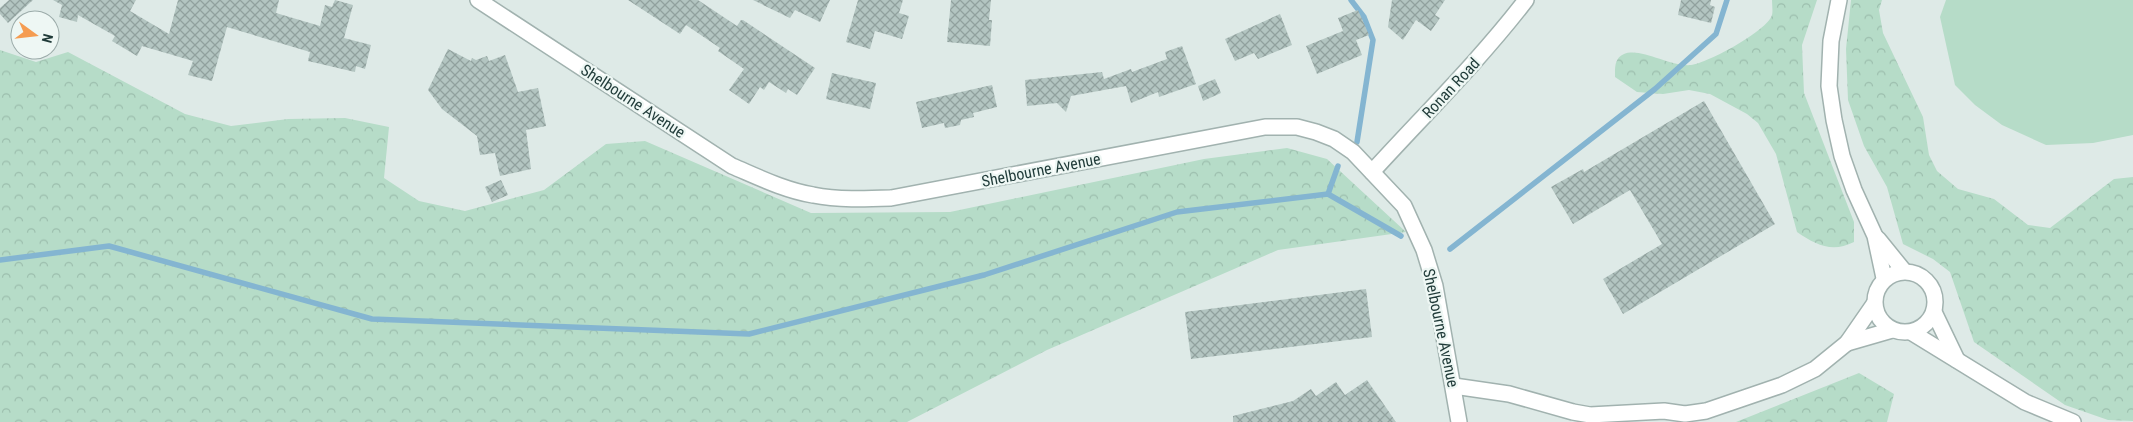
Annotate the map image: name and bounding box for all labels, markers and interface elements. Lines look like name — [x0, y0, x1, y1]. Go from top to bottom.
north arrow — [10, 10, 60, 60]
text: N — [39, 32, 56, 45]
street label: Ronan Road — [1418, 54, 1484, 122]
street label: Shelbourne Avenue — [577, 60, 689, 142]
street label: Shelbourne Avenue — [980, 149, 1102, 191]
street label: Shelbourne Avenue — [1419, 267, 1463, 389]

